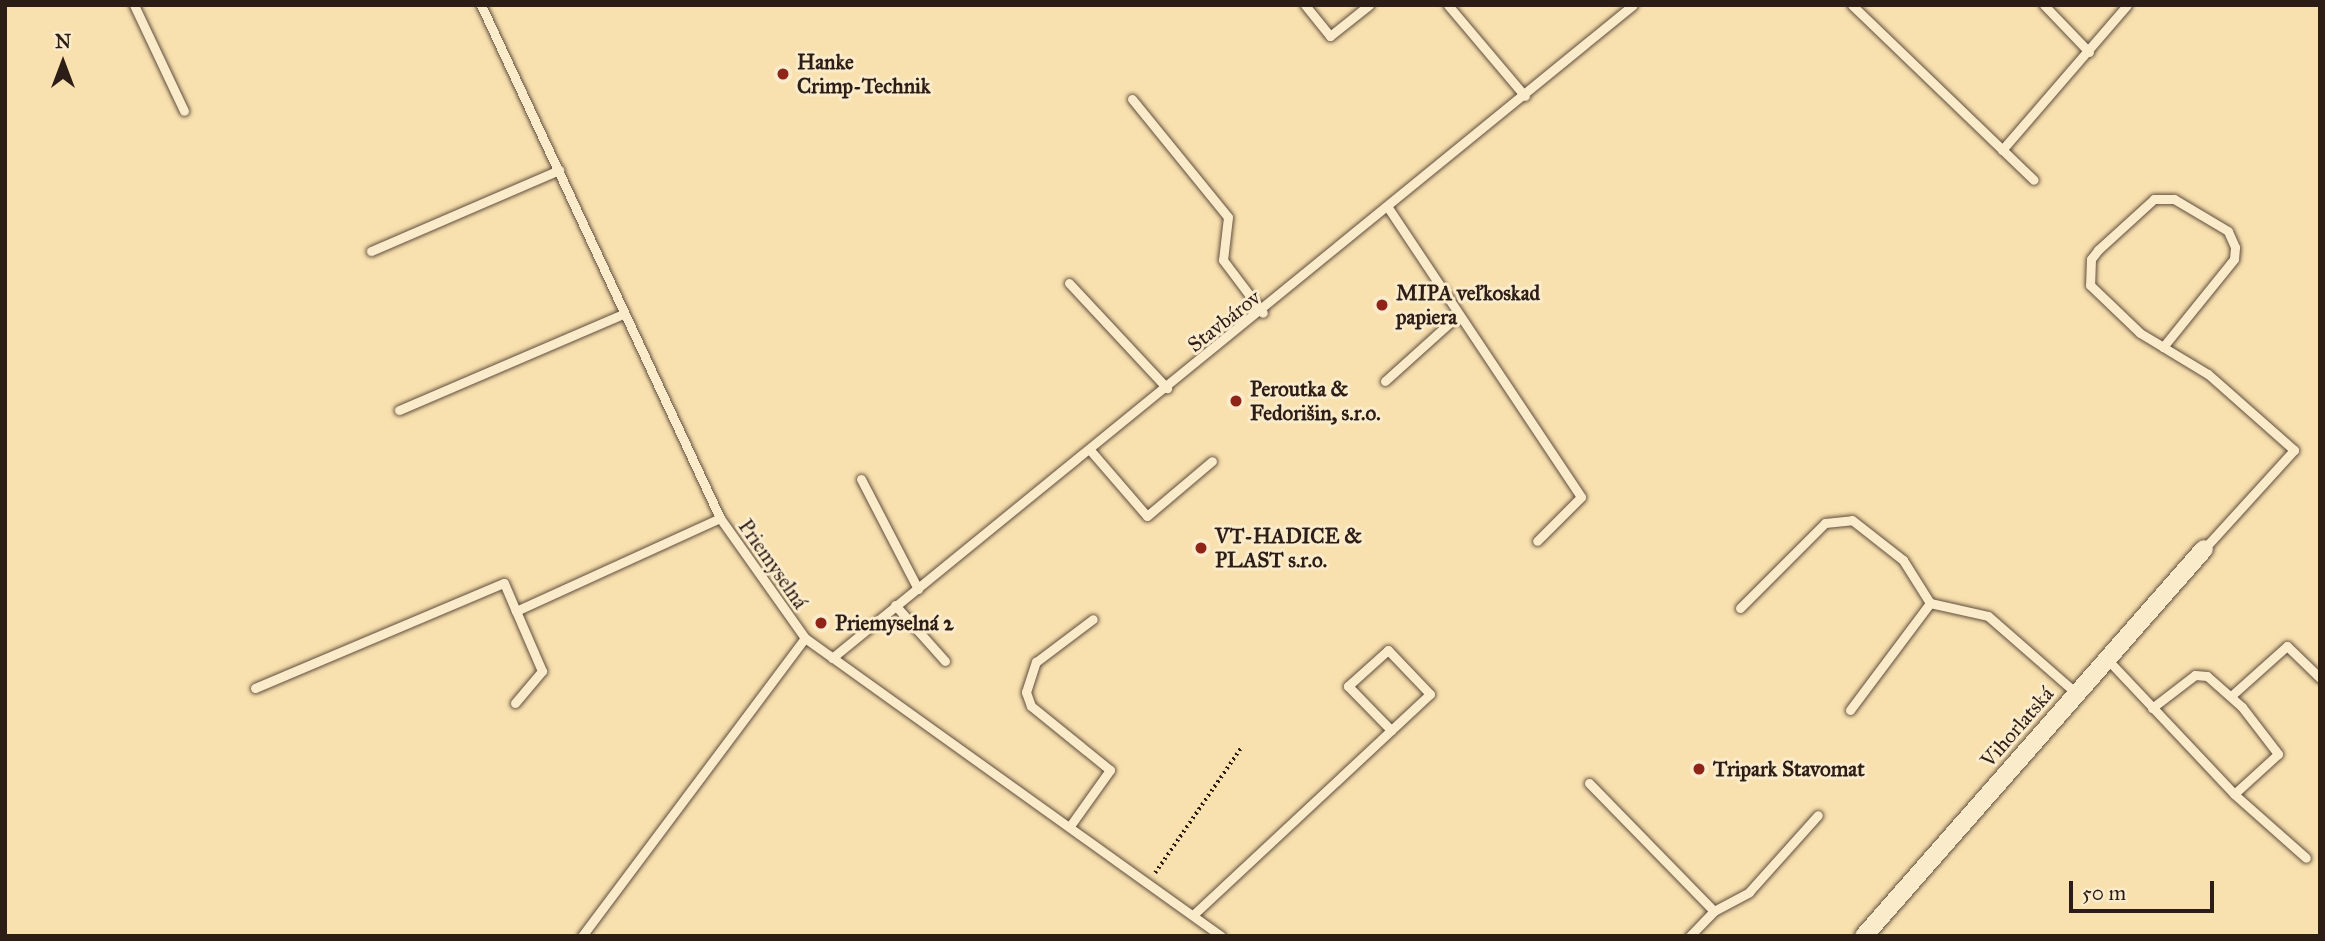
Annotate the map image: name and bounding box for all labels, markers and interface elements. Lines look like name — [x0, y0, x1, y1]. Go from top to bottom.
north arrow — [28, 28, 98, 98]
text: N — [55, 30, 71, 53]
place label: Hanke Crimp-Technik — [797, 49, 931, 99]
marker: Hanke Crimp-Technik — [775, 66, 791, 82]
place label: MIPA veľkoskad papiera — [1396, 280, 1540, 330]
street label: Stavbárov — [1182, 285, 1266, 357]
marker: MIPA veľkoskad papiera — [1374, 297, 1390, 313]
place label: Peroutka & Fedorišin, s.r.o. — [1250, 376, 1381, 426]
marker: Peroutka & Fedorišin, s.r.o. — [1228, 393, 1244, 409]
street label: Priemyselná — [733, 514, 813, 614]
place label: VT-HADICE & PLAST s.r.o. — [1215, 523, 1362, 573]
marker: VT-HADICE & PLAST s.r.o. — [1193, 540, 1209, 556]
place label: Priemyselná 2 — [835, 610, 953, 636]
marker: Priemyselná 2 — [813, 615, 829, 631]
street label: Vihorlatská — [1975, 682, 2059, 772]
place label: Tripark Stavomat — [1713, 756, 1865, 782]
marker: Tripark Stavomat — [1691, 761, 1707, 777]
scale bar — [2073, 867, 2218, 911]
text: 50 m — [2082, 880, 2126, 906]

